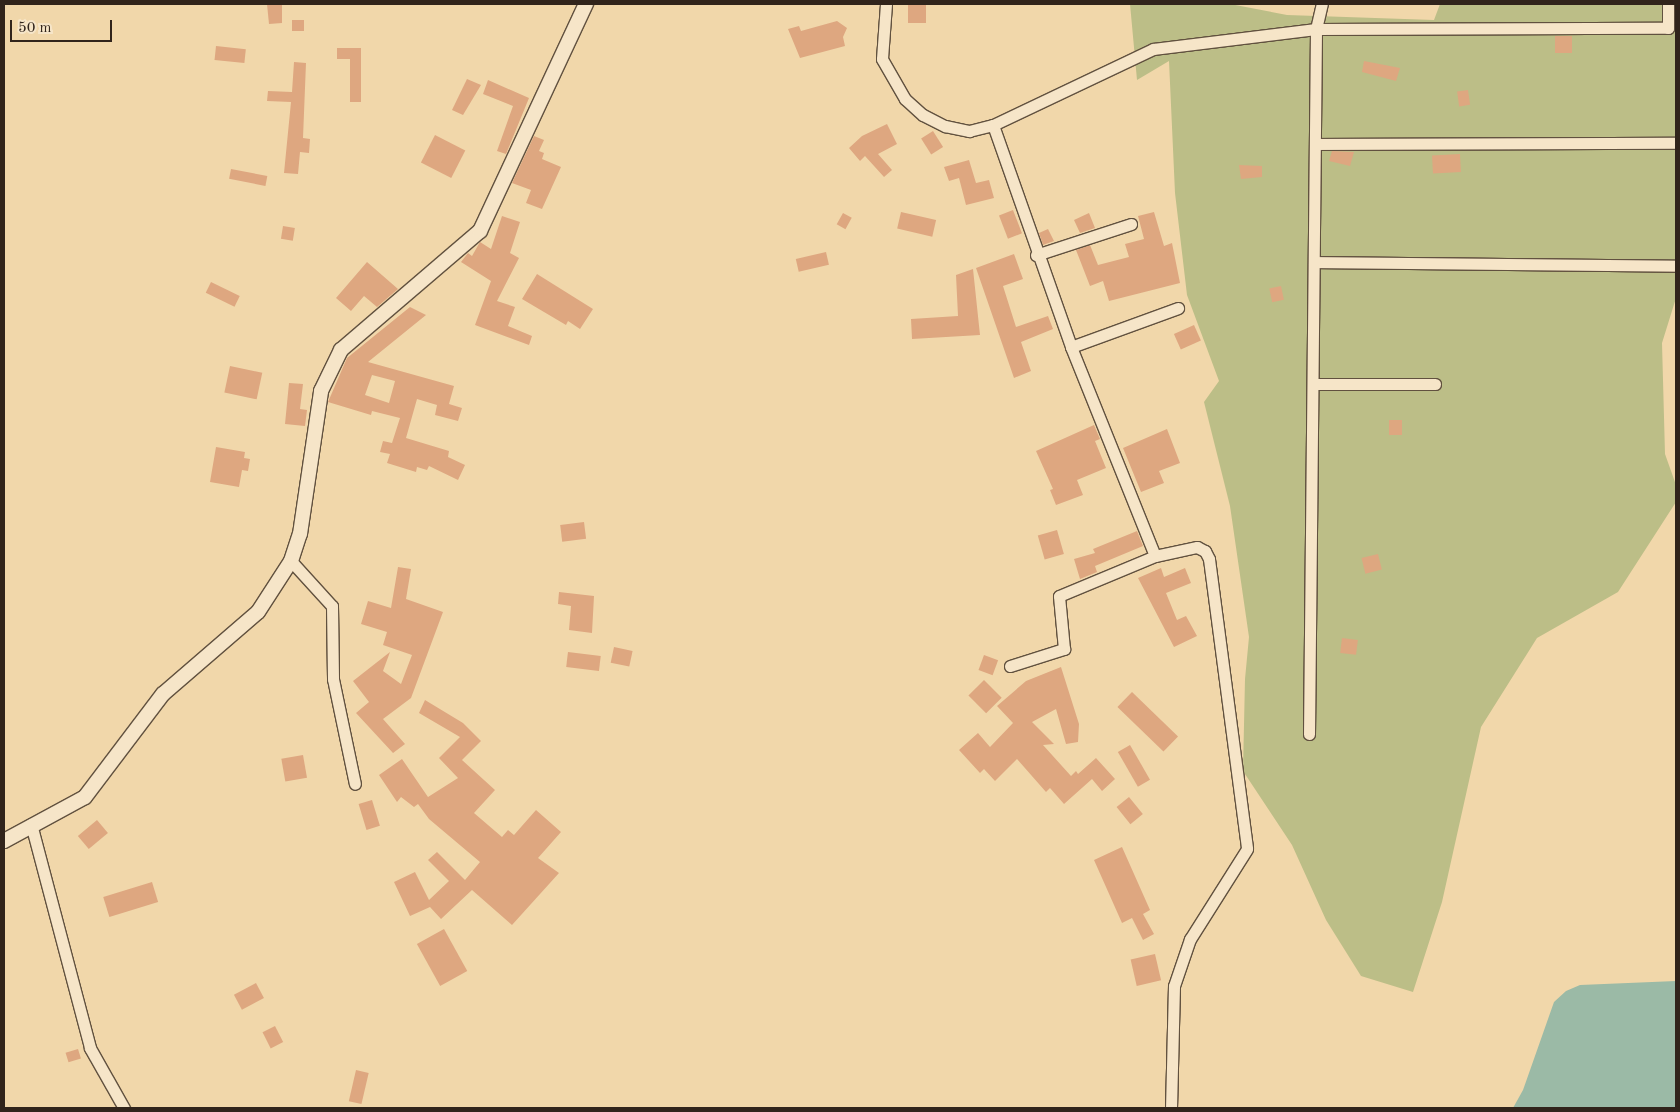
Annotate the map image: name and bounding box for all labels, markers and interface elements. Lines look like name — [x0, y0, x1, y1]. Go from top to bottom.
scale bar — [12, 10, 115, 42]
text: 50 m — [18, 21, 52, 36]

